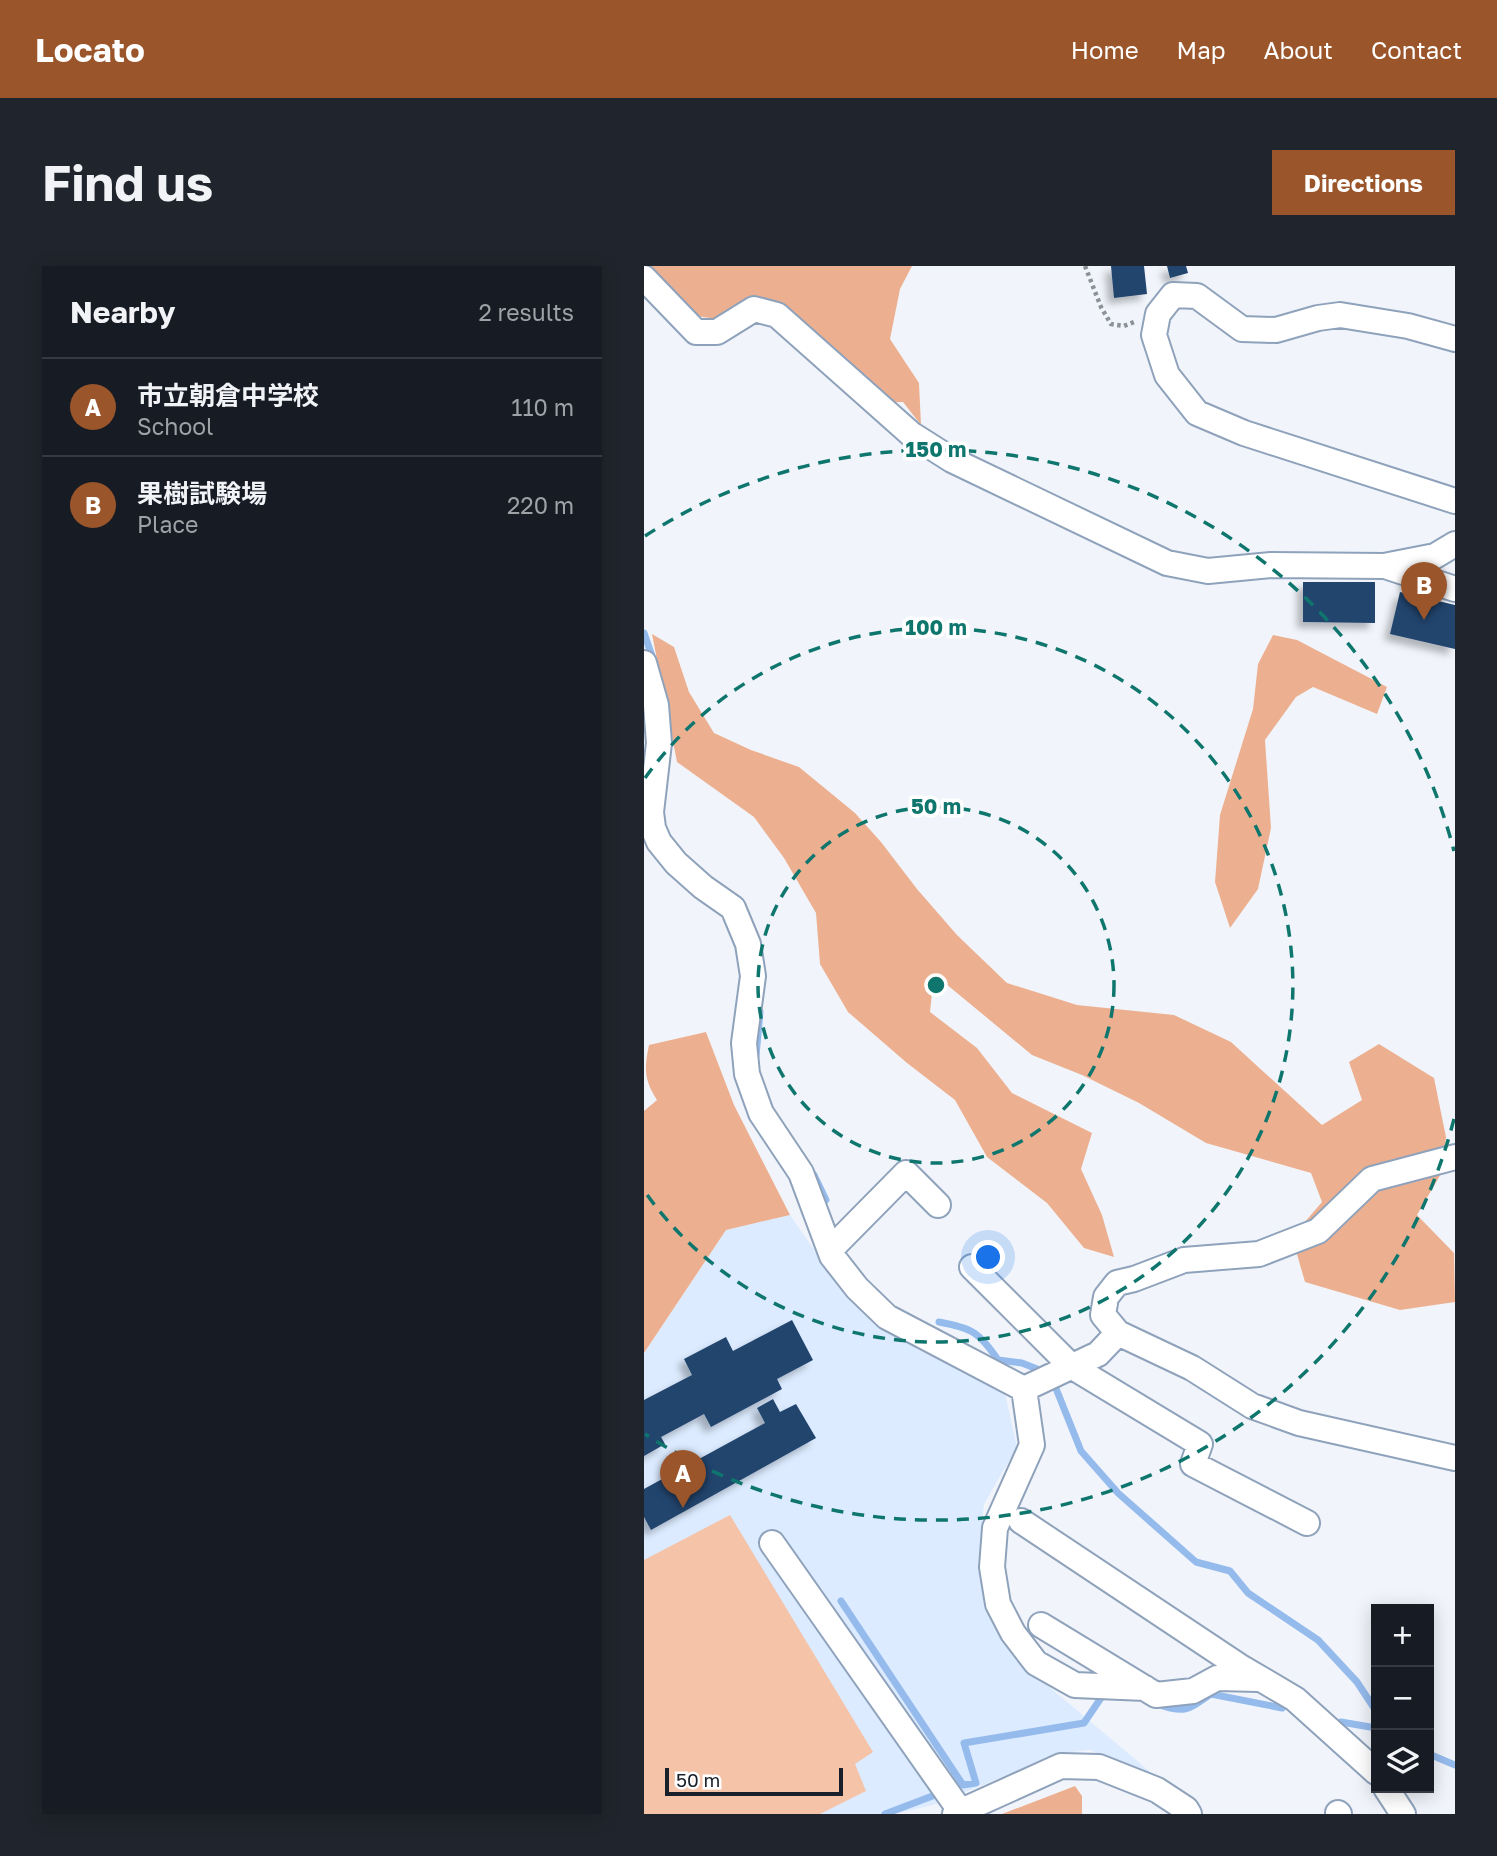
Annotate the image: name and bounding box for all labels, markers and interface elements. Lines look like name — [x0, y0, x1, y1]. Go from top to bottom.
text: Locato — [35, 30, 145, 69]
text: Home — [1071, 35, 1139, 64]
text: Map — [1177, 35, 1226, 64]
text: About — [1264, 35, 1333, 64]
text: Contact — [1371, 35, 1462, 64]
button: Directions — [1272, 150, 1455, 215]
text: Find us — [42, 153, 213, 212]
text: Nearby — [70, 294, 175, 330]
text: 2 results — [478, 298, 574, 326]
text: 市立朝倉中学校 — [137, 380, 319, 411]
text: A — [85, 393, 101, 421]
text: 110 m — [511, 393, 574, 421]
text: School — [137, 412, 213, 440]
text: 150 m — [906, 436, 966, 462]
text: 果樹試験場 — [137, 478, 267, 509]
text: B — [85, 491, 101, 519]
text: 220 m — [507, 491, 574, 519]
text: Place — [137, 510, 198, 538]
pin: B — [1401, 562, 1447, 620]
text: 100 m — [905, 614, 967, 640]
text: 50 m — [911, 793, 961, 819]
centre of rings — [924, 973, 948, 997]
your location — [971, 1240, 1005, 1274]
pin: A — [660, 1450, 706, 1508]
map controls — [1371, 1604, 1434, 1793]
button: + — [1371, 1604, 1434, 1667]
button: − — [1371, 1667, 1434, 1730]
button: layers — [1371, 1730, 1434, 1793]
scale bar — [665, 1765, 844, 1797]
text: 50 m — [676, 1768, 720, 1791]

